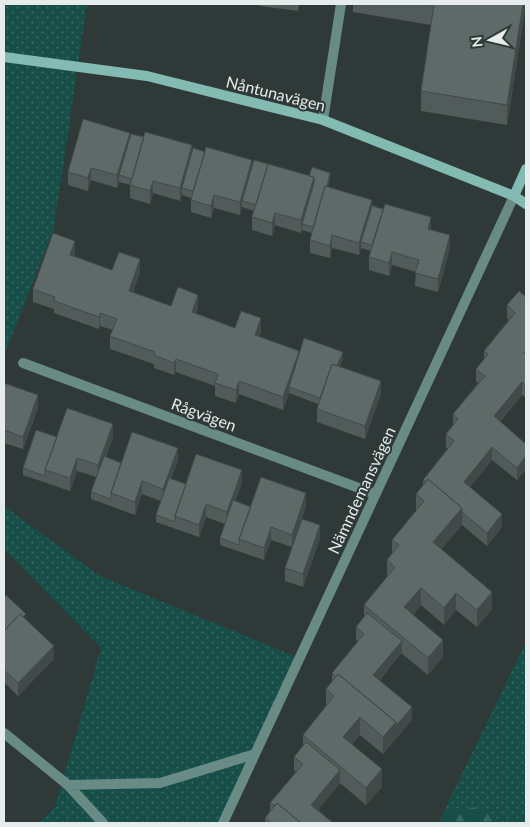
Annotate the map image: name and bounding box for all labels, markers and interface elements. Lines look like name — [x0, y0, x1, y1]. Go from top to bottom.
north arrow — [465, 15, 515, 65]
text: N — [467, 35, 486, 48]
street label: Nåntunavägen — [224, 71, 328, 115]
street label: Rågvägen — [169, 393, 239, 435]
street label: Nämndemansvägen — [323, 424, 399, 556]

